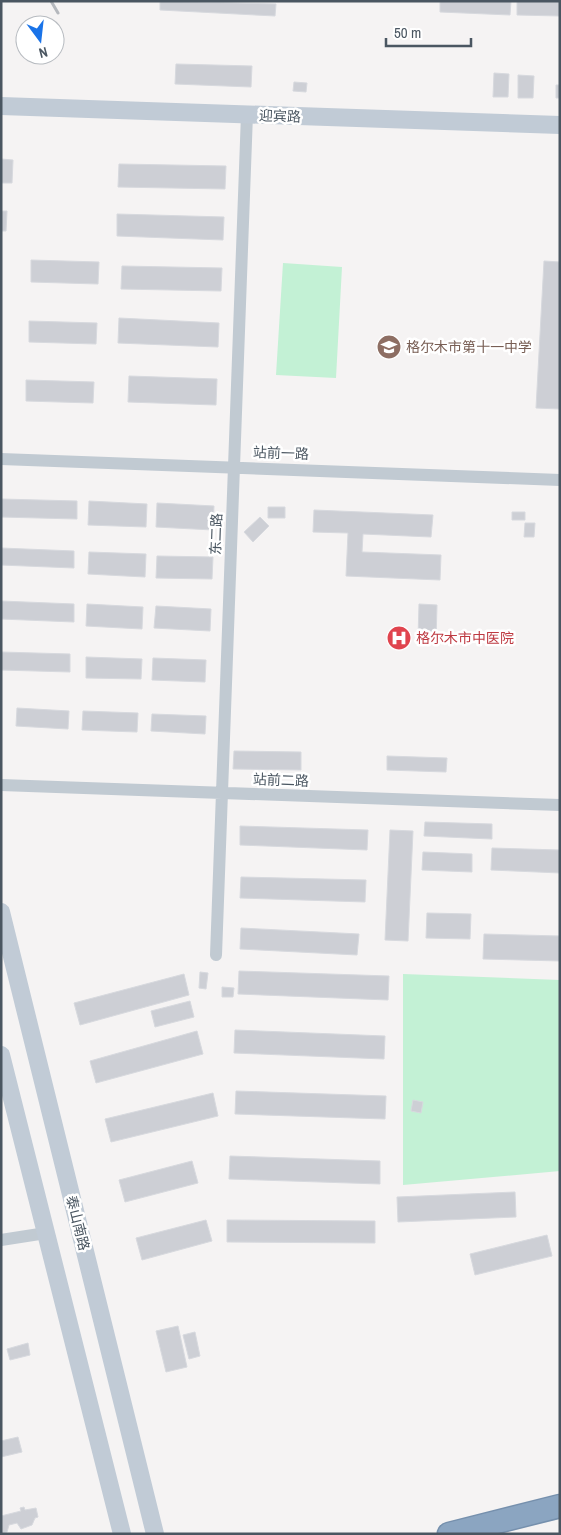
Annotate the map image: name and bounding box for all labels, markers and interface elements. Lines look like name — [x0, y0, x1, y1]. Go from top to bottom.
north arrow — [15, 15, 65, 65]
scale bar — [386, 15, 471, 47]
text: 50 m — [394, 22, 421, 43]
text: N — [37, 43, 50, 62]
street label: 迎宾路 — [259, 106, 301, 126]
school or university icon: 格尔木市第十一中学 — [376, 334, 402, 360]
place label: 格尔木市第十一中学 — [406, 338, 532, 356]
street label: 站前一路 — [253, 443, 309, 463]
street label: 东二路 — [206, 513, 226, 555]
hospital icon: 格尔木市中医院 — [386, 625, 412, 651]
place label: 格尔木市中医院 — [416, 629, 514, 647]
street label: 站前二路 — [253, 770, 309, 790]
street label: 泰山南路 — [62, 1194, 94, 1252]

